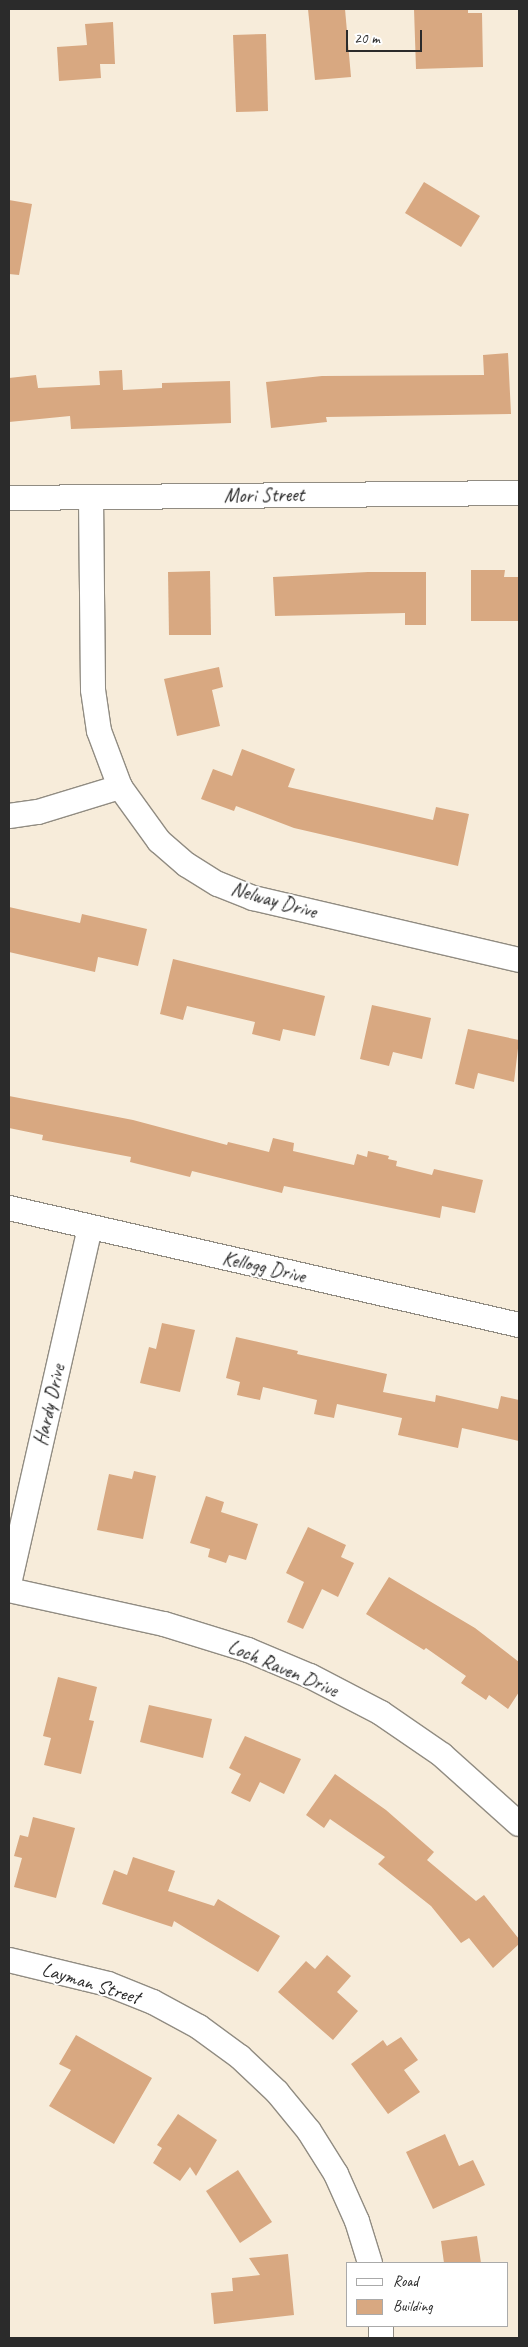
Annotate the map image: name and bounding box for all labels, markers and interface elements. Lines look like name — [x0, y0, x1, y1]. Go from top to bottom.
scale bar — [348, 20, 424, 52]
text: 20 m — [354, 29, 380, 48]
street label: Mori Street — [223, 482, 305, 508]
street label: Nelway Drive — [228, 876, 320, 924]
street label: Kellogg Drive — [220, 1246, 308, 1288]
street label: Hardy Drive — [28, 1362, 70, 1448]
street label: Loch Raven Drive — [224, 1634, 342, 1702]
street label: Layman Street — [39, 1957, 143, 2009]
legend — [346, 2262, 508, 2327]
text: Road — [393, 2272, 418, 2291]
text: Building — [393, 2297, 432, 2316]

